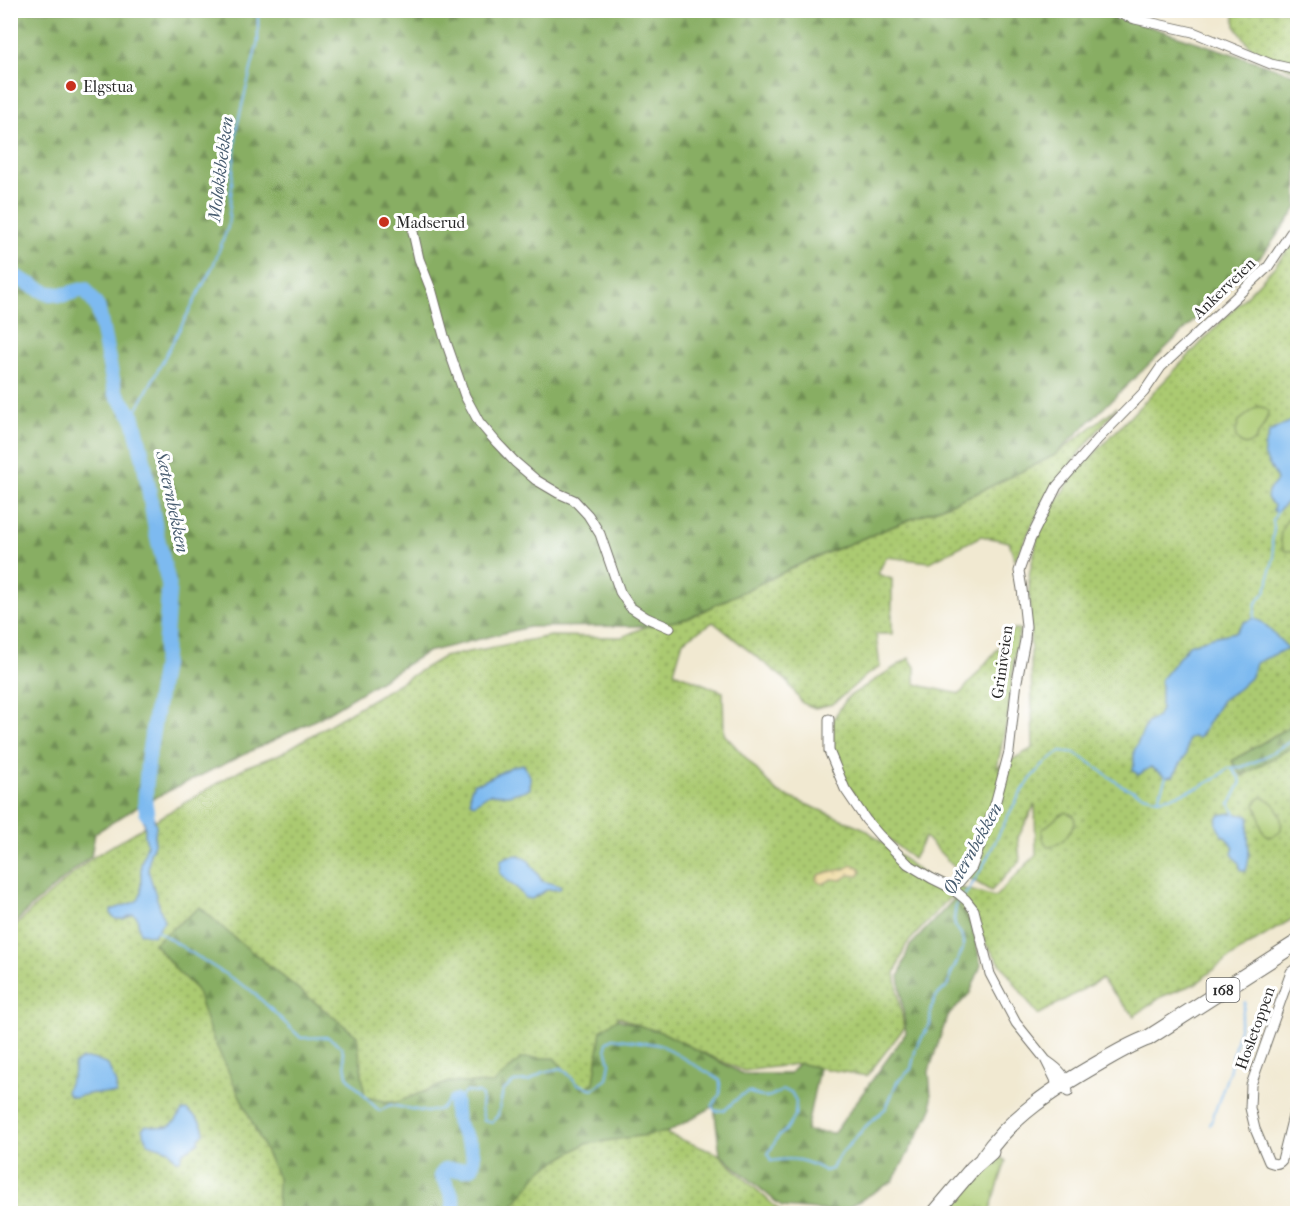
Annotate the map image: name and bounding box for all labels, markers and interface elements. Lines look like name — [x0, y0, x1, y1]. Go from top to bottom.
place label: Elgstua — [83, 77, 134, 96]
marker: Elgstua — [64, 79, 78, 93]
water label: Moløkkbekken — [204, 115, 238, 225]
place label: Madserud — [396, 213, 465, 232]
marker: Madserud — [377, 215, 391, 229]
street label: Ankerveien — [1188, 253, 1260, 323]
water label: Sæternbekken — [151, 448, 193, 555]
street label: Griniveien — [987, 623, 1017, 700]
water label: Østernbekken — [939, 799, 1007, 899]
road number: 168 — [1206, 978, 1240, 1002]
street label: Hosletoppen — [1231, 983, 1279, 1072]

